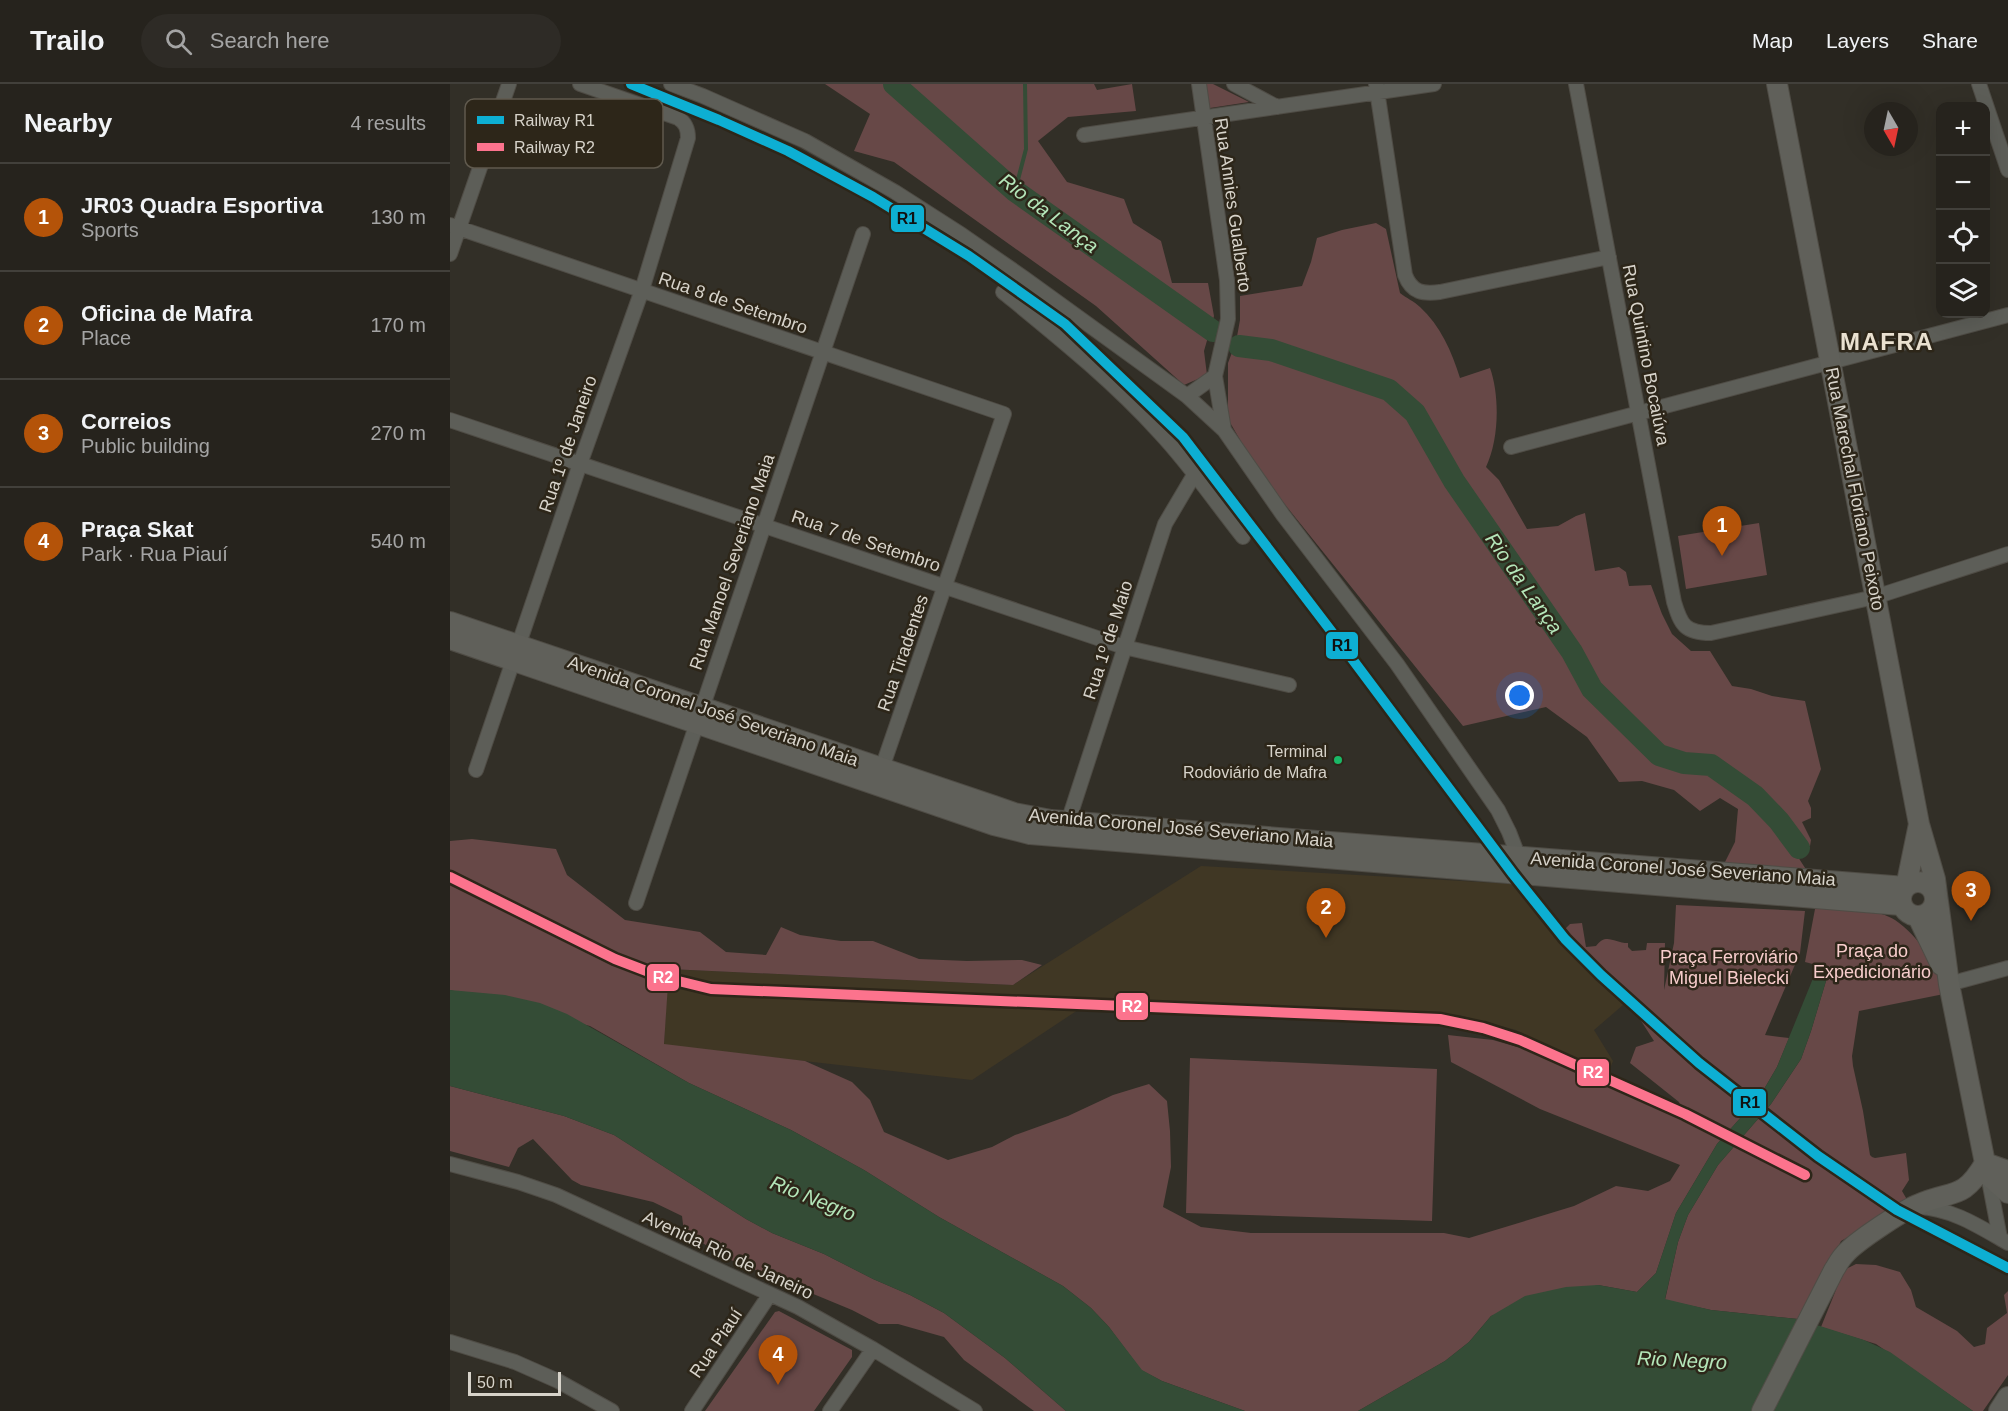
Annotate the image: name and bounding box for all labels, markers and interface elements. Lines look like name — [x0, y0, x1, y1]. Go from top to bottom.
search box — [141, 14, 561, 68]
text: Trailo — [30, 25, 105, 56]
icon: search — [162, 25, 195, 58]
text: Search here — [210, 28, 330, 53]
text: Map — [1752, 29, 1793, 52]
text: Layers — [1826, 29, 1889, 52]
text: Share — [1922, 29, 1978, 52]
legend — [465, 99, 663, 168]
north arrow — [1864, 102, 1918, 156]
map controls — [1936, 102, 1990, 318]
button: + — [1936, 102, 1990, 156]
text: Nearby — [24, 108, 112, 138]
text: 4 results — [350, 112, 426, 134]
text: Railway R1 — [514, 112, 595, 129]
street label: Rua Annies Gualberto — [1211, 116, 1255, 294]
text: Railway R2 — [514, 139, 595, 156]
button: − — [1936, 156, 1990, 210]
water label: Rio da Lança — [995, 169, 1103, 257]
text: JR03 Quadra Esportiva — [81, 193, 323, 218]
line badge: R1 — [890, 204, 925, 233]
text: 1 — [38, 206, 49, 228]
text: 130 m — [370, 206, 426, 228]
text: R1 — [897, 210, 917, 227]
button: locate — [1936, 210, 1990, 264]
text: Sports — [81, 219, 139, 241]
street label: Rua Quintino Bocaiúva — [1619, 263, 1674, 448]
button: layers — [1936, 264, 1990, 318]
street label: Rua 8 de Setembro — [656, 268, 810, 338]
text: Oficina de Mafra — [81, 301, 252, 326]
text: 2 — [38, 314, 49, 336]
text: 170 m — [370, 314, 426, 336]
text: Place — [81, 327, 131, 349]
district label: MAFRA — [1840, 328, 1934, 355]
street label: Rua Marechal Floriano Peixoto — [1822, 366, 1888, 612]
street label: Rua 1º de Janeiro — [535, 373, 601, 515]
text: Correios — [81, 409, 171, 434]
text: 3 — [38, 422, 49, 444]
text: 270 m — [370, 422, 426, 444]
text: Public building — [81, 435, 210, 457]
street label: Rua Manoel Severiano Maia — [686, 450, 779, 673]
street label: Rua 7 de Setembro — [789, 506, 943, 576]
pin: 1 — [1702, 506, 1742, 556]
text: Praça Skat — [81, 517, 194, 542]
water label: Rio da Lança — [1481, 528, 1567, 638]
text: 4 — [38, 530, 49, 552]
text: 540 m — [370, 530, 426, 552]
text: Park · Rua Piauí — [81, 543, 228, 565]
street label: Rua 1º de Maio — [1079, 578, 1137, 702]
street label: Rua Tiradentes — [874, 592, 932, 714]
line badge: R1 — [1325, 631, 1359, 660]
text: R1 — [1332, 637, 1352, 654]
street label: Avenida Coronel José Severiano Maia — [565, 652, 862, 771]
your location — [1505, 681, 1534, 710]
place label: Terminal Rodoviário de Mafra — [1183, 743, 1327, 781]
marker: Terminal Rodoviário de Mafra — [1332, 754, 1344, 766]
street label: Avenida Coronel José Severiano Maia — [1028, 805, 1335, 851]
street label: Avenida Coronel José Severiano Maia — [1530, 848, 1837, 890]
pin: 3 — [1952, 872, 1990, 921]
pin: 2 — [1306, 888, 1346, 938]
park label: Praça do Expedicionário — [1813, 941, 1931, 982]
park label: Praça Ferroviário Miguel Bielecki — [1660, 947, 1798, 988]
line badge: R2 — [646, 963, 680, 992]
text: R2 — [653, 969, 673, 986]
line badge: R2 — [1115, 992, 1149, 1021]
text: R2 — [1122, 998, 1142, 1015]
line badge: R2 — [1576, 1058, 1610, 1087]
text: R2 — [1583, 1064, 1603, 1081]
line badge: R1 — [1732, 1088, 1767, 1117]
text: R1 — [1740, 1094, 1760, 1111]
water label: Rio Negro — [767, 1171, 859, 1225]
street label: Avenida Rio de Janeiro — [640, 1207, 816, 1303]
street label: Rua Piauí — [686, 1305, 746, 1381]
pin: 4 — [758, 1336, 798, 1385]
water label: Rio Negro — [1636, 1347, 1728, 1373]
scale bar — [468, 1369, 561, 1396]
text: 50 m — [477, 1374, 513, 1391]

